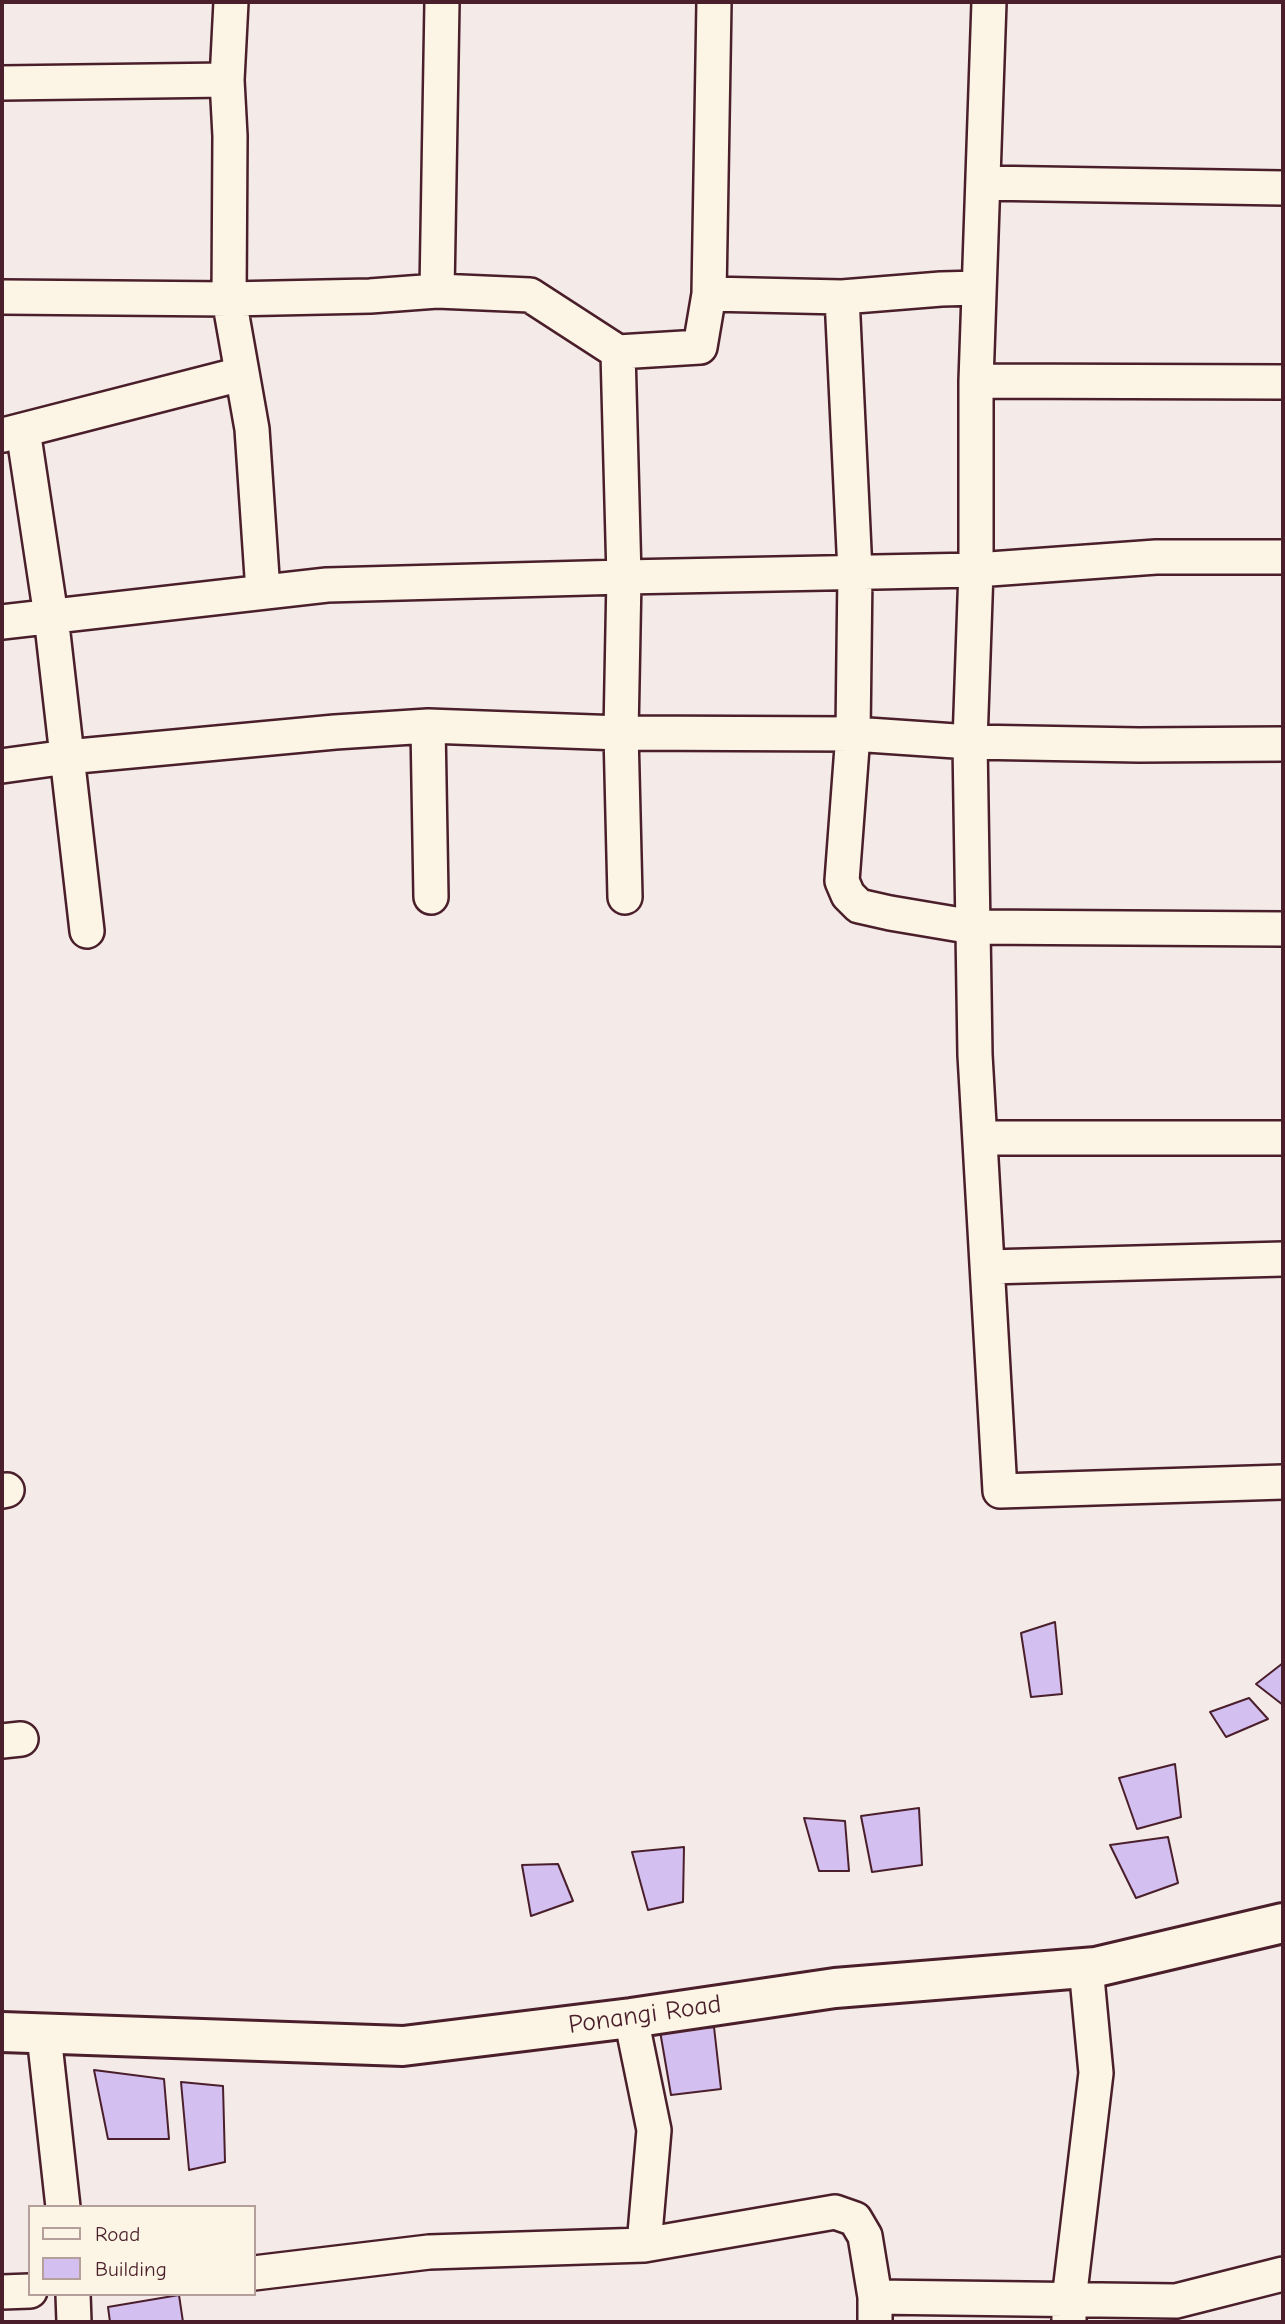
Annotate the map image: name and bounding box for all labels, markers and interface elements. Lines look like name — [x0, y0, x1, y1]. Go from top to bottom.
street label: Ponangi Road — [567, 1989, 723, 2041]
legend — [28, 2205, 256, 2296]
text: Road — [95, 2222, 140, 2246]
text: Building — [95, 2257, 167, 2281]

